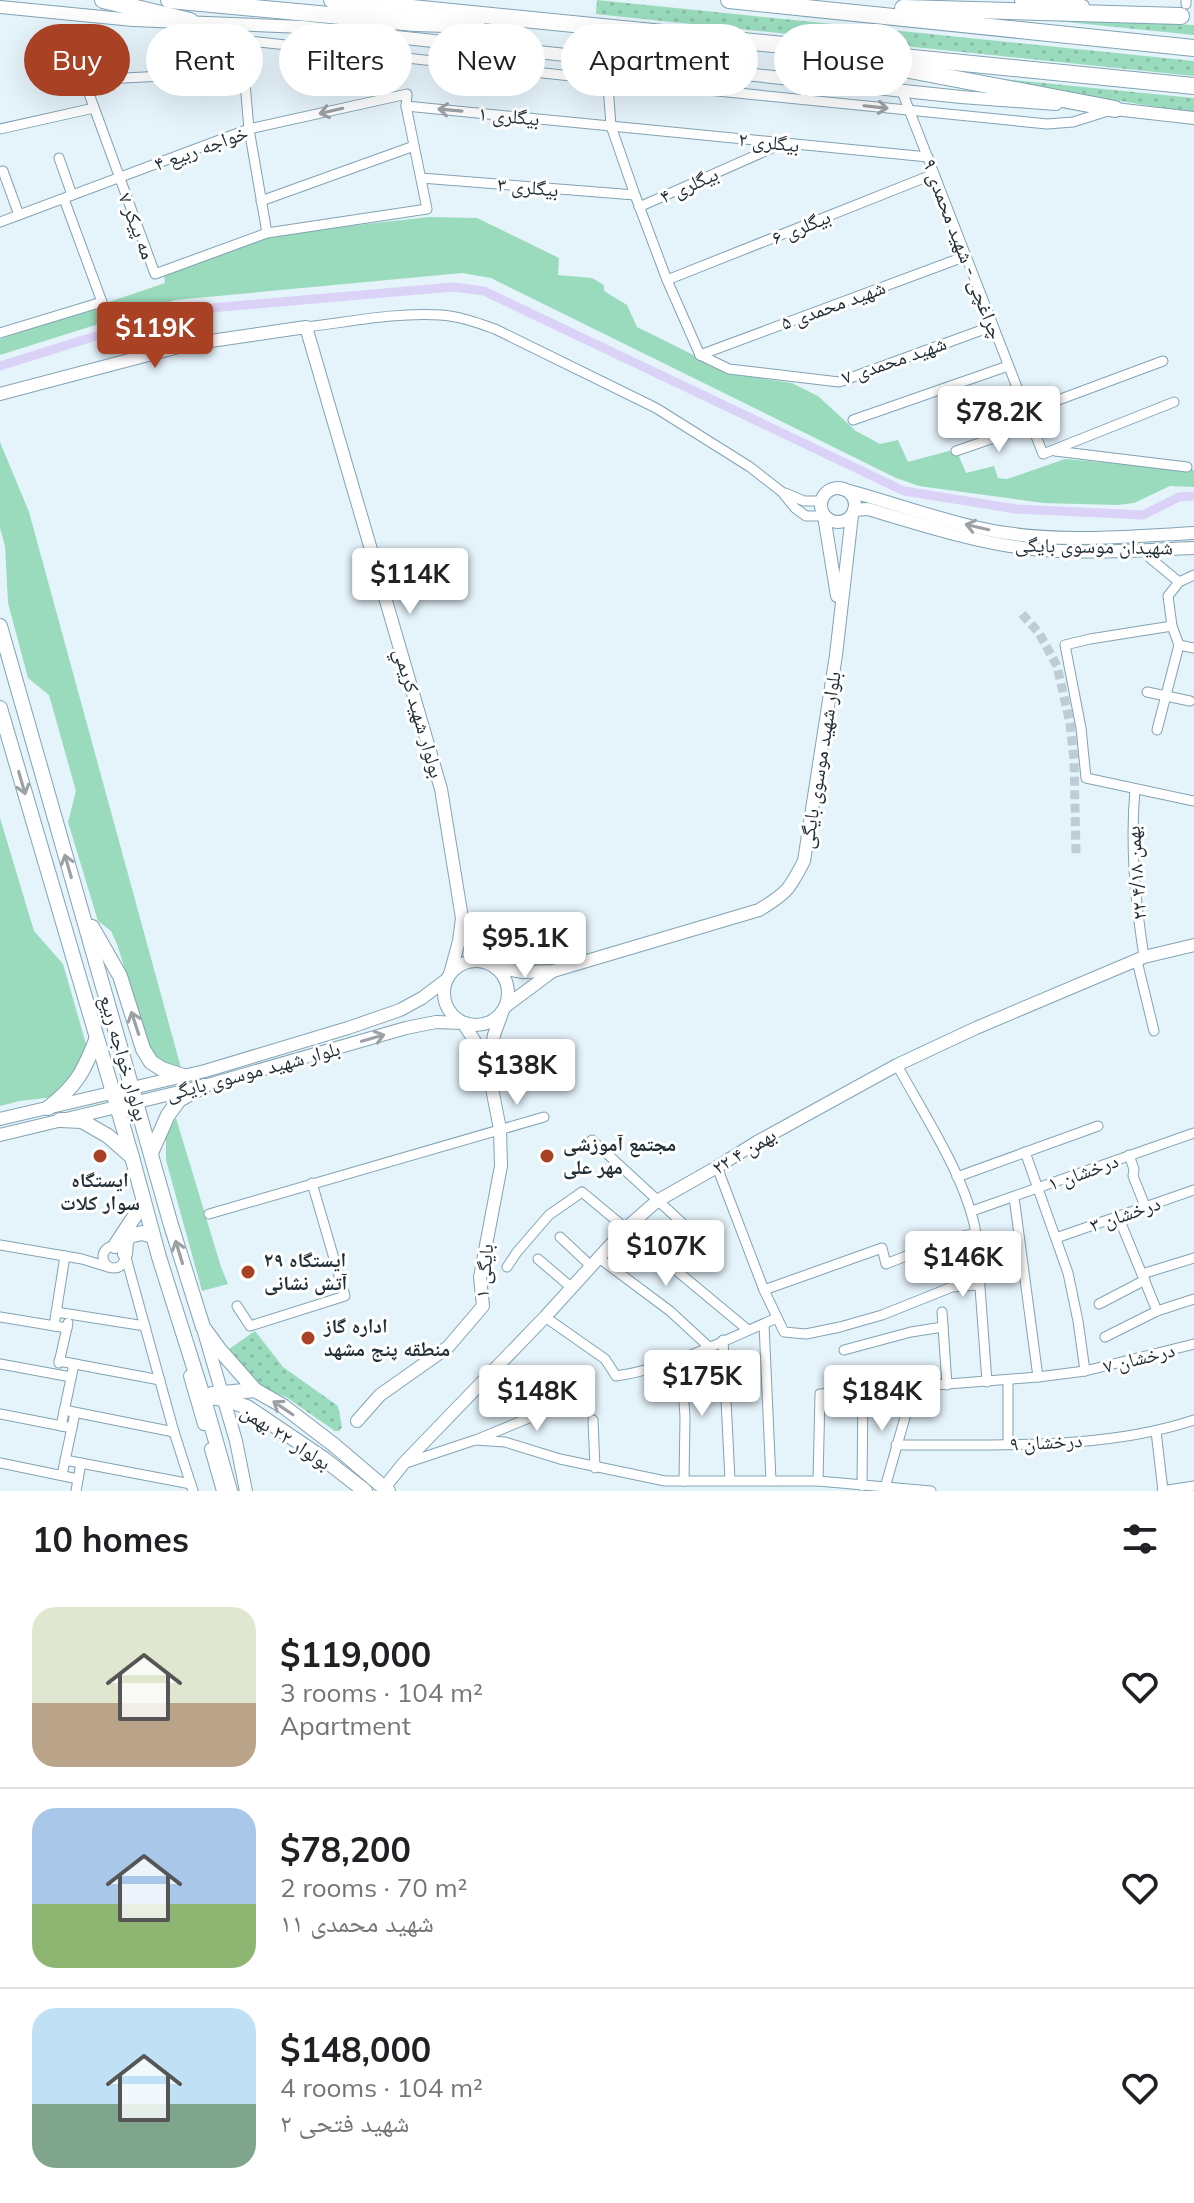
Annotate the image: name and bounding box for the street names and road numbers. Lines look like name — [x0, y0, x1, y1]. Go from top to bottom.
street label: بیگلری ۱ — [477, 100, 541, 131]
street label: خواجه ربیع ۴ — [151, 119, 252, 177]
street label: بیگلری ۲ — [737, 126, 801, 157]
street label: ۹ چراغچی - شهید محمدی — [918, 155, 1009, 343]
street label: بیگلری ۴ — [656, 161, 722, 208]
street label: بیگلری ۳ — [496, 171, 560, 202]
street label: مه پیکر ۷ — [113, 189, 161, 263]
street label: بیگلری ۶ — [768, 203, 834, 250]
street label: شهید محمدی ۵ — [777, 274, 889, 335]
street label: شهید محمدی ۷ — [838, 330, 950, 389]
street label: شهیدان موسوی بایگی — [1015, 532, 1173, 559]
street label: بولوار شهيد كريمي — [385, 645, 450, 782]
street label: بلوار شهید موسوی بایگی — [793, 670, 846, 850]
street label: ۲۲ بهمن ۴/۱۸ — [1120, 825, 1151, 921]
street label: بولوار خواجه ربیع — [94, 992, 154, 1124]
street label: بلوار شهید موسوی بایگی — [163, 1035, 343, 1106]
street label: ۲۲ بهمن ۴ — [707, 1122, 780, 1179]
street label: درخشان ۱ — [1044, 1147, 1121, 1196]
street label: درخشان ۳ — [1086, 1190, 1163, 1237]
street label: بایگی ۱ — [469, 1243, 498, 1299]
street label: درخشان ۷ — [1100, 1337, 1177, 1378]
street label: بولوار ۲۲ بهمن — [237, 1398, 336, 1475]
street label: درخشان ۹ — [1009, 1427, 1083, 1456]

